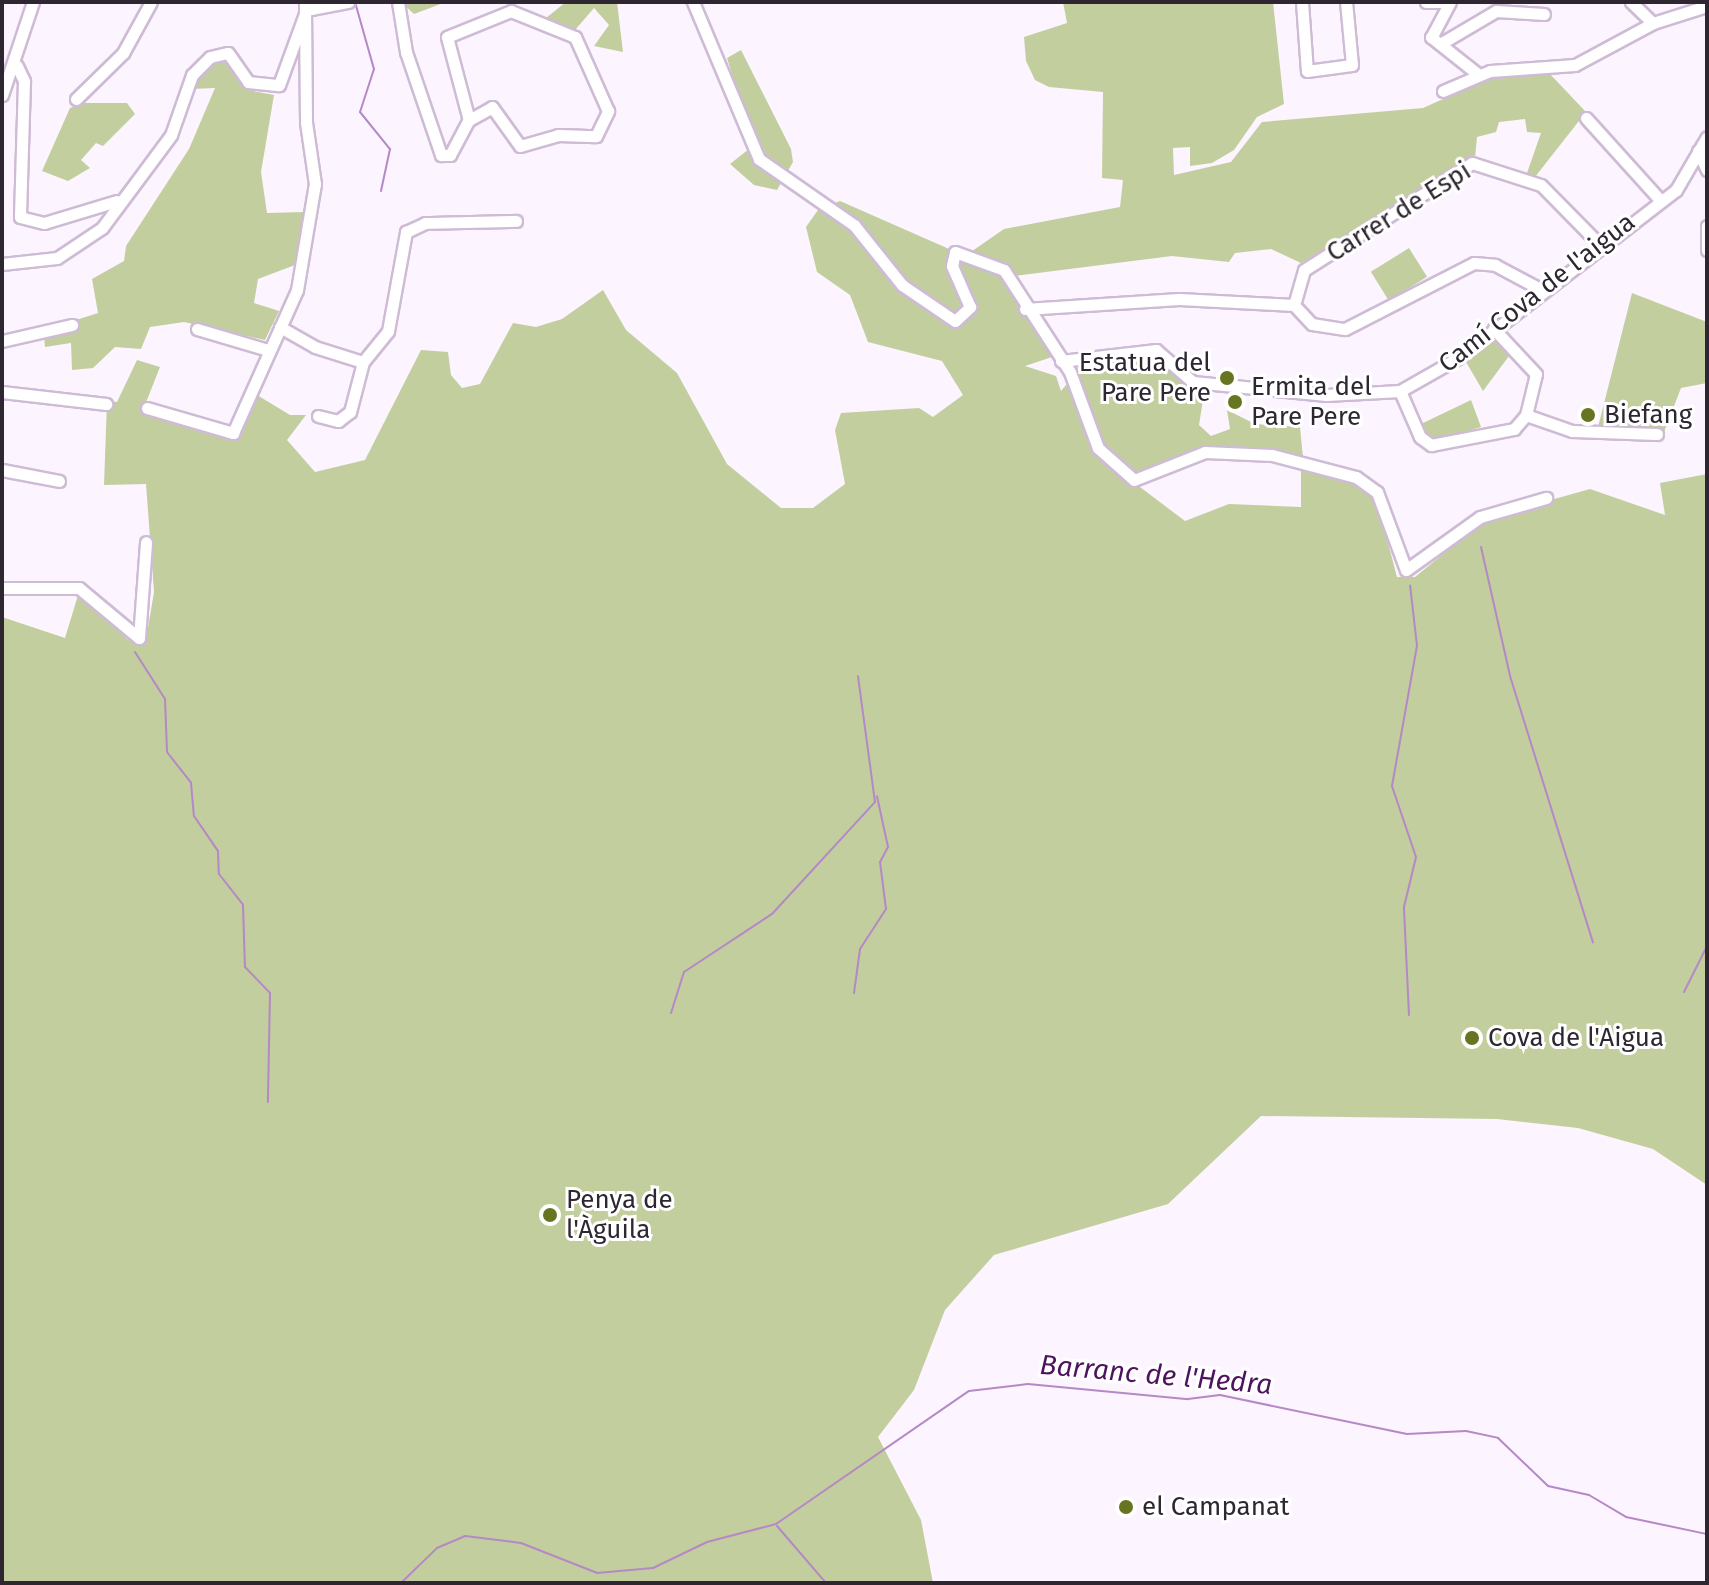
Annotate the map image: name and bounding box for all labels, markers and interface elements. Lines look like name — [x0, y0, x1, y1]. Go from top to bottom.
street label: Carrer de Espi — [1321, 155, 1477, 269]
street label: Camí Cova de l'aigua — [1433, 207, 1641, 379]
place label: Estatua del Pare Pere — [1079, 347, 1211, 408]
marker: Estatua del Pare Pere — [1218, 369, 1236, 387]
place label: Ermita del Pare Pere — [1251, 371, 1372, 432]
marker: Ermita del Pare Pere — [1226, 393, 1244, 411]
place label: Biefang — [1604, 399, 1692, 431]
marker: Biefang — [1579, 406, 1597, 424]
place label: Cova de l'Aigua — [1488, 1022, 1664, 1054]
marker: Cova de l'Aigua — [1463, 1029, 1481, 1047]
place label: Penya de l'Àguila — [566, 1184, 673, 1246]
marker: Penya de l'Àguila — [541, 1206, 559, 1224]
water label: Barranc de l'Hedra — [1038, 1348, 1274, 1402]
place label: el Campanat — [1142, 1491, 1289, 1523]
marker: el Campanat — [1117, 1498, 1135, 1516]

